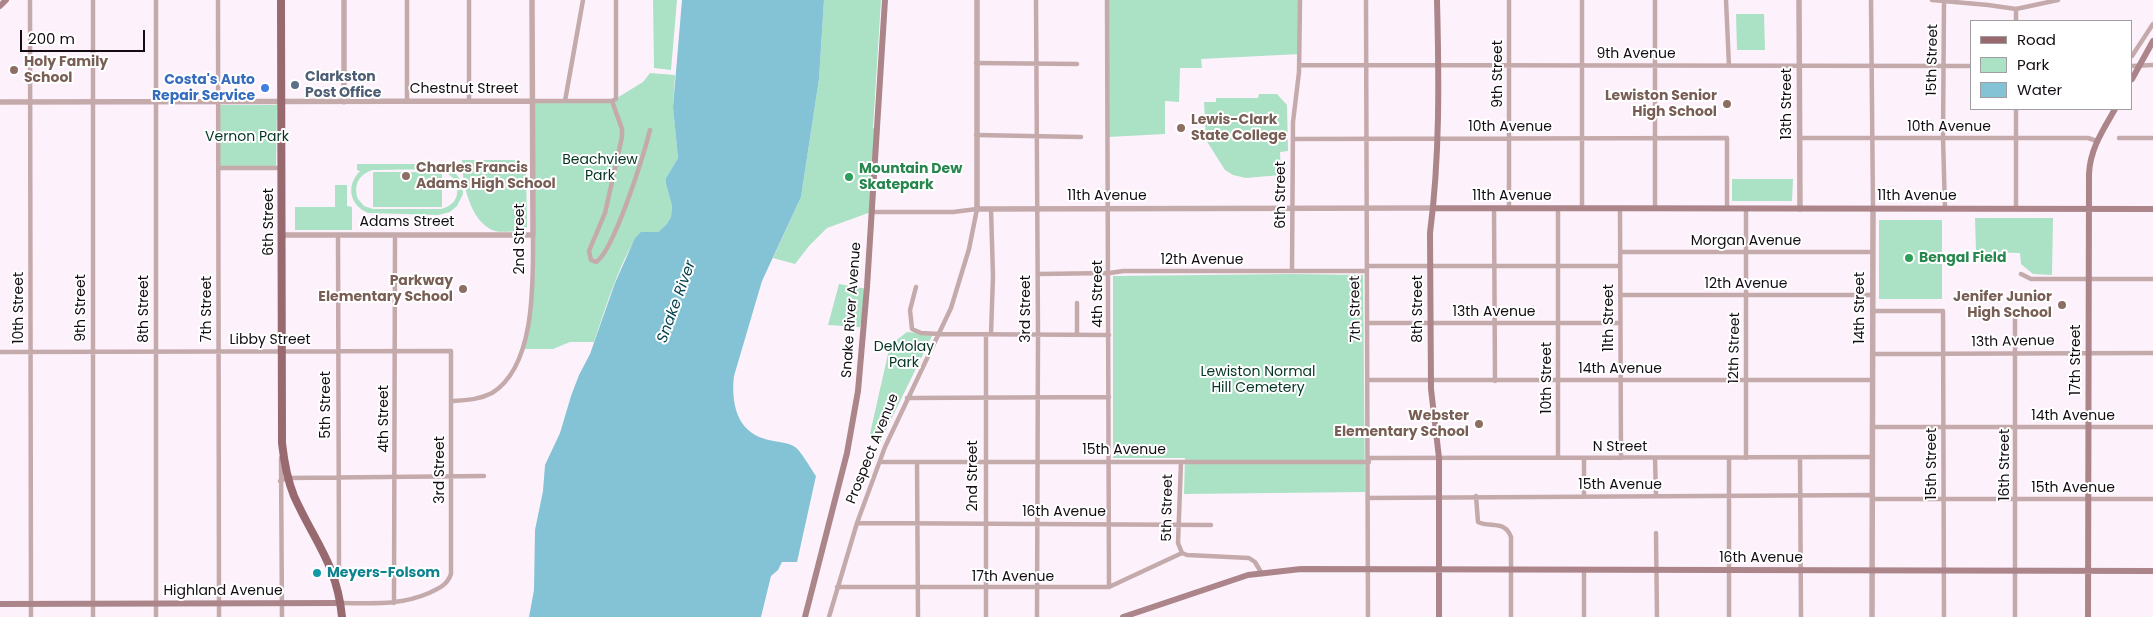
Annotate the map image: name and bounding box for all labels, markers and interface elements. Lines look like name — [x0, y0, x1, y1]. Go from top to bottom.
scale bar — [22, 20, 148, 52]
legend — [1970, 20, 2133, 110]
street label: 15th Street — [1924, 24, 1942, 96]
text: 200 m — [28, 28, 75, 49]
text: Road — [2017, 29, 2056, 50]
street label: 9th Street — [1490, 40, 1506, 108]
street label: 9th Avenue — [1596, 46, 1676, 62]
place label: Holy Family School — [24, 54, 108, 86]
text: Park — [2017, 54, 2049, 75]
marker: Holy Family School — [8, 64, 20, 76]
street label: 13th Street — [1779, 68, 1795, 140]
place label: Clarkston Post Office — [305, 69, 381, 102]
place label: Costa's Auto Repair Service — [152, 72, 255, 104]
marker: Clarkston Post Office — [289, 79, 301, 91]
text: Water — [2017, 79, 2062, 100]
street label: Chestnut Street — [410, 81, 518, 97]
marker: Costa's Auto Repair Service — [259, 82, 271, 94]
place label: Lewiston Senior High School — [1605, 88, 1717, 120]
marker: Lewiston Senior High School — [1721, 98, 1733, 110]
place label: Lewis-Clark State College — [1191, 112, 1287, 144]
street label: 10th Avenue — [1468, 119, 1552, 135]
street label: 10th Avenue — [1907, 119, 1991, 135]
marker: Lewis-Clark State College — [1175, 122, 1187, 134]
park label: Vernon Park — [205, 129, 289, 145]
park label: Beachview Park — [562, 152, 638, 184]
place label: Charles Francis Adams High School — [416, 160, 556, 192]
place label: Mountain Dew Skatepark — [859, 161, 962, 193]
street label: 6th Street — [1273, 161, 1289, 229]
marker: Charles Francis Adams High School — [400, 170, 412, 182]
marker: Mountain Dew Skatepark — [843, 171, 855, 183]
street label: 6th Street — [261, 188, 277, 256]
street label: 11th Avenue — [1067, 188, 1147, 204]
street label: 11th Avenue — [1472, 188, 1552, 204]
street label: 11th Avenue — [1877, 188, 1957, 204]
street label: 2nd Street — [512, 203, 528, 275]
street label: Adams Street — [360, 214, 454, 230]
street label: Morgan Avenue — [1691, 233, 1801, 249]
street label: Snake River Avenue — [839, 241, 865, 379]
place label: Bengal Field — [1919, 250, 2006, 266]
street label: 12th Avenue — [1161, 252, 1243, 268]
marker: Bengal Field — [1903, 252, 1915, 264]
water label: Snake River — [654, 258, 700, 346]
street label: 4th Street — [1090, 260, 1106, 328]
street label: 10th Street — [11, 272, 27, 344]
street label: 14th Street — [1852, 272, 1868, 344]
place label: Parkway Elementary School — [318, 273, 453, 306]
street label: 9th Street — [73, 274, 89, 342]
street label: 8th Street — [136, 275, 152, 343]
street label: 3rd Street — [1018, 275, 1034, 343]
street label: 8th Street — [1410, 275, 1426, 343]
street label: 7th Street — [199, 276, 215, 342]
street label: 7th Street — [1347, 276, 1365, 342]
street label: 12th Avenue — [1705, 276, 1787, 292]
marker: Parkway Elementary School — [457, 283, 469, 295]
street label: 11th Street — [1601, 284, 1617, 352]
place label: Jenifer Junior High School — [1953, 289, 2052, 322]
marker: Jenifer Junior High School — [2056, 299, 2068, 311]
street label: 13th Avenue — [1452, 304, 1536, 320]
street label: 12th Street — [1726, 312, 1744, 384]
street label: 17th Street — [2068, 325, 2084, 395]
street label: Libby Street — [229, 332, 311, 348]
street label: 13th Avenue — [1971, 333, 2055, 351]
park label: DeMolay Park — [874, 339, 934, 372]
street label: 10th Street — [1539, 342, 1555, 414]
street label: 14th Avenue — [1578, 361, 1662, 377]
park label: Lewiston Normal Hill Cemetery — [1200, 364, 1316, 397]
street label: 5th Street — [318, 371, 334, 439]
street label: 4th Street — [376, 385, 392, 453]
street label: Prospect Avenue — [843, 391, 903, 507]
place label: Webster Elementary School — [1334, 408, 1469, 441]
street label: 14th Avenue — [2031, 408, 2115, 424]
marker: Webster Elementary School — [1473, 418, 1485, 430]
street label: 15th Street — [1924, 428, 1940, 500]
street label: 16th Street — [1997, 429, 2013, 501]
street label: 3rd Street — [432, 436, 448, 504]
street label: N Street — [1593, 439, 1647, 455]
street label: 2nd Street — [965, 440, 981, 512]
street label: 15th Avenue — [1082, 442, 1166, 458]
street label: 5th Street — [1159, 474, 1177, 542]
street label: 15th Avenue — [1578, 477, 1662, 493]
street label: 15th Avenue — [2031, 480, 2115, 496]
street label: 16th Avenue — [1022, 504, 1106, 520]
street label: 16th Avenue — [1719, 550, 1803, 566]
place label: Meyers-Folsom — [327, 565, 440, 581]
marker: Meyers-Folsom — [311, 567, 323, 579]
street label: 17th Avenue — [972, 569, 1054, 585]
street label: Highland Avenue — [163, 583, 283, 599]

